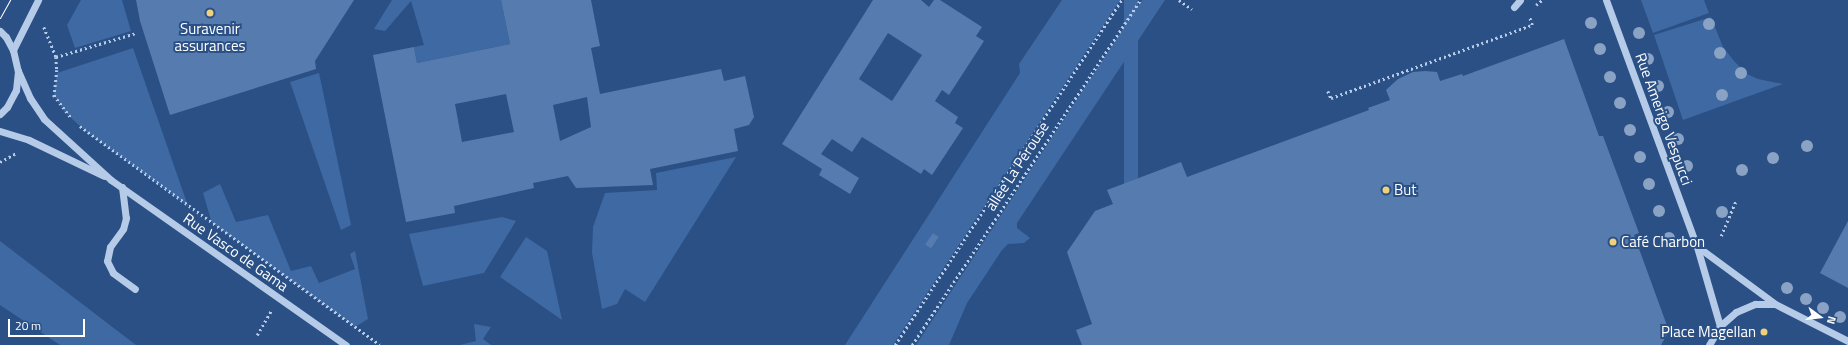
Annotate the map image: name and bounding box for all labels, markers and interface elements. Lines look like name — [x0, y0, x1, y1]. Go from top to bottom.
marker: Suravenir assurances — [205, 8, 215, 18]
place label: Suravenir assurances — [174, 19, 246, 54]
street label: Rue Amerigo Vespucci — [1632, 50, 1696, 188]
street label: allée La Pérouse — [981, 118, 1053, 214]
place label: But — [1394, 181, 1416, 199]
marker: But — [1381, 185, 1391, 195]
street label: Rue Vasco de Gama — [180, 209, 292, 295]
place label: Café Charbon — [1621, 233, 1705, 251]
marker: Café Charbon — [1608, 237, 1618, 247]
north arrow — [1800, 297, 1840, 337]
scale bar — [10, 311, 87, 337]
text: N — [1823, 314, 1840, 326]
text: 20 m — [15, 316, 41, 335]
place label: Place Magellan — [1661, 323, 1756, 341]
marker: Place Magellan — [1759, 327, 1769, 337]

